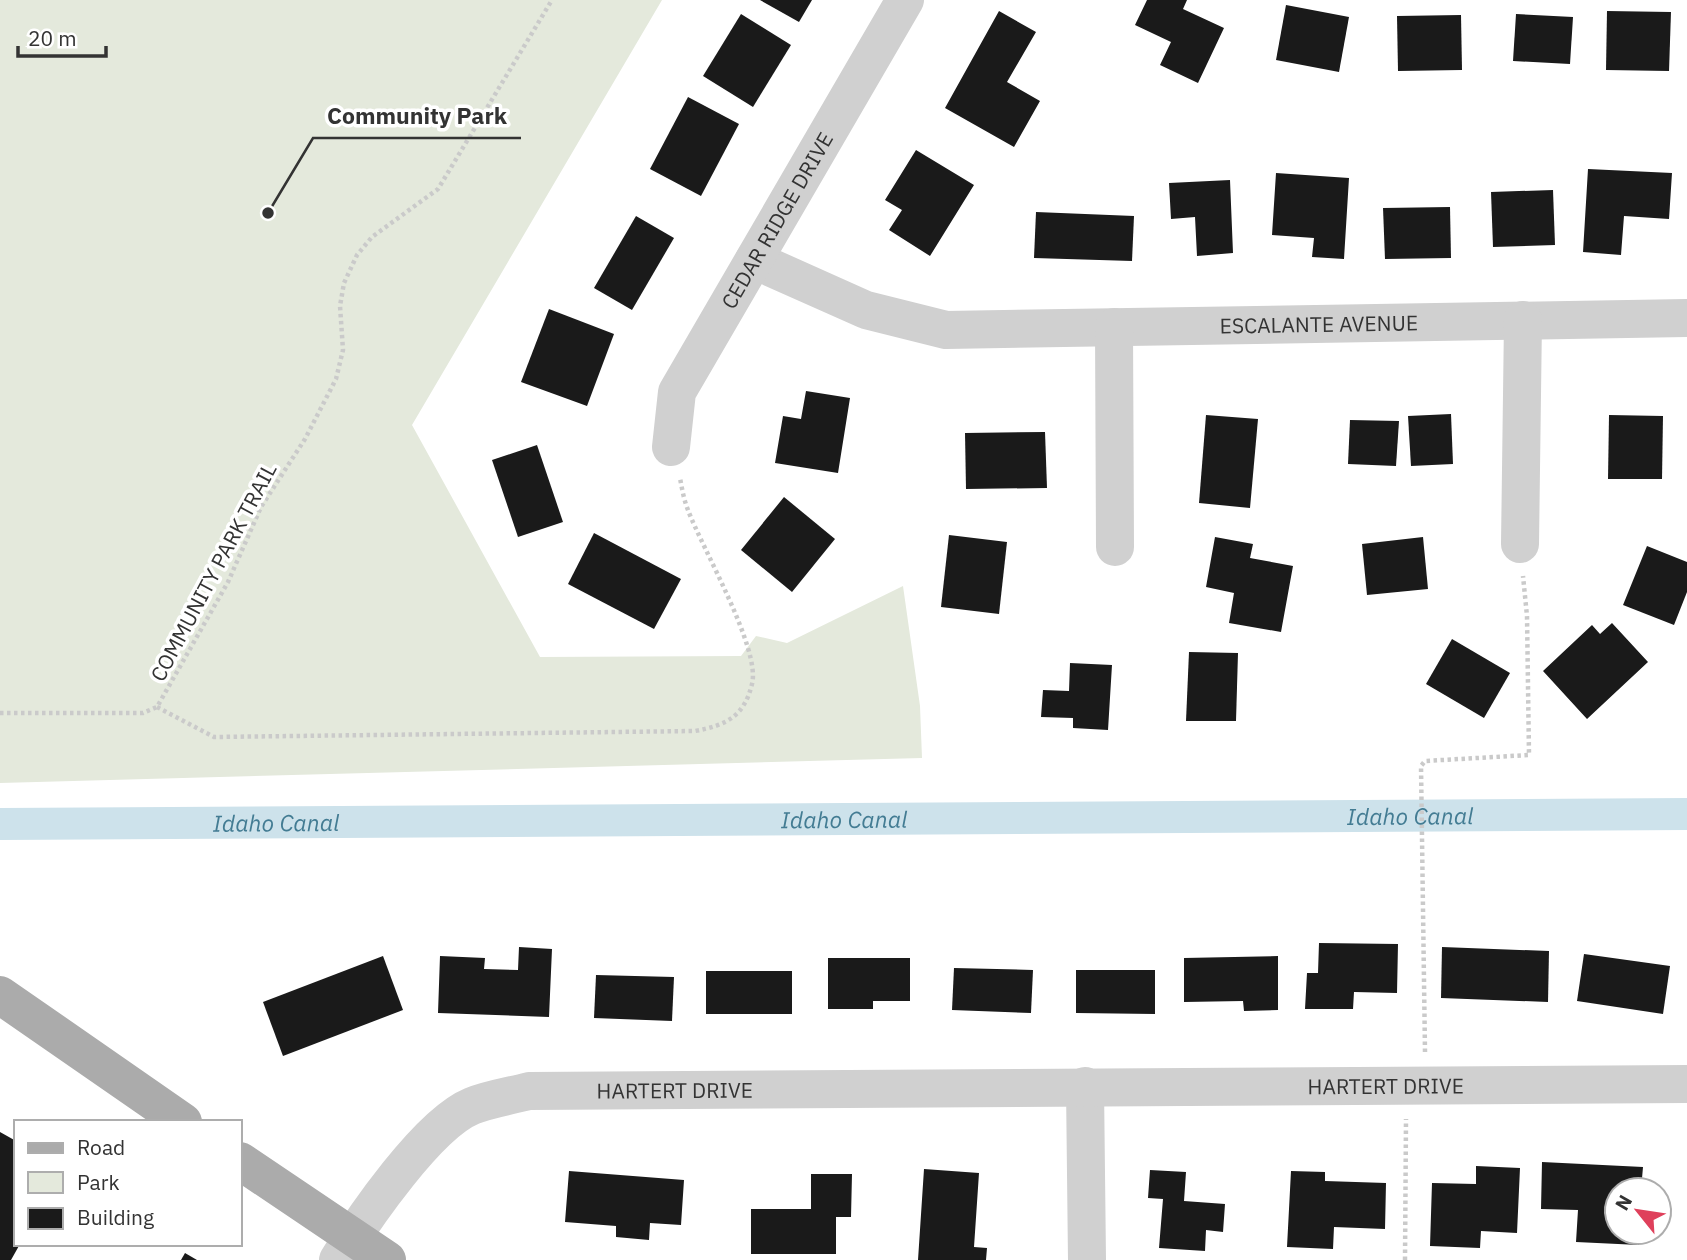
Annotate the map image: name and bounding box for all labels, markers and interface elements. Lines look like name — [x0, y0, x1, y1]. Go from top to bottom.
scale bar — [18, 14, 105, 58]
text: 20 m — [28, 24, 77, 52]
callout: Community Park — [313, 94, 521, 138]
text: Community Park — [327, 100, 508, 130]
street label: CEDAR RIDGE DRIVE — [715, 127, 839, 314]
street label: ESCALANTE AVENUE — [1219, 308, 1418, 340]
street label: COMMUNITY PARK TRAIL — [144, 458, 282, 686]
water label: Idaho Canal — [1347, 800, 1474, 831]
water label: Idaho Canal — [781, 804, 908, 834]
water label: Idaho Canal — [213, 807, 340, 838]
street label: HARTERT DRIVE — [1307, 1071, 1464, 1100]
street label: HARTERT DRIVE — [596, 1076, 753, 1105]
legend — [14, 1120, 242, 1246]
text: Road — [77, 1133, 125, 1161]
text: Park — [77, 1168, 120, 1196]
north arrow — [1603, 1176, 1673, 1246]
text: N — [1609, 1191, 1637, 1214]
text: Building — [77, 1203, 154, 1231]

